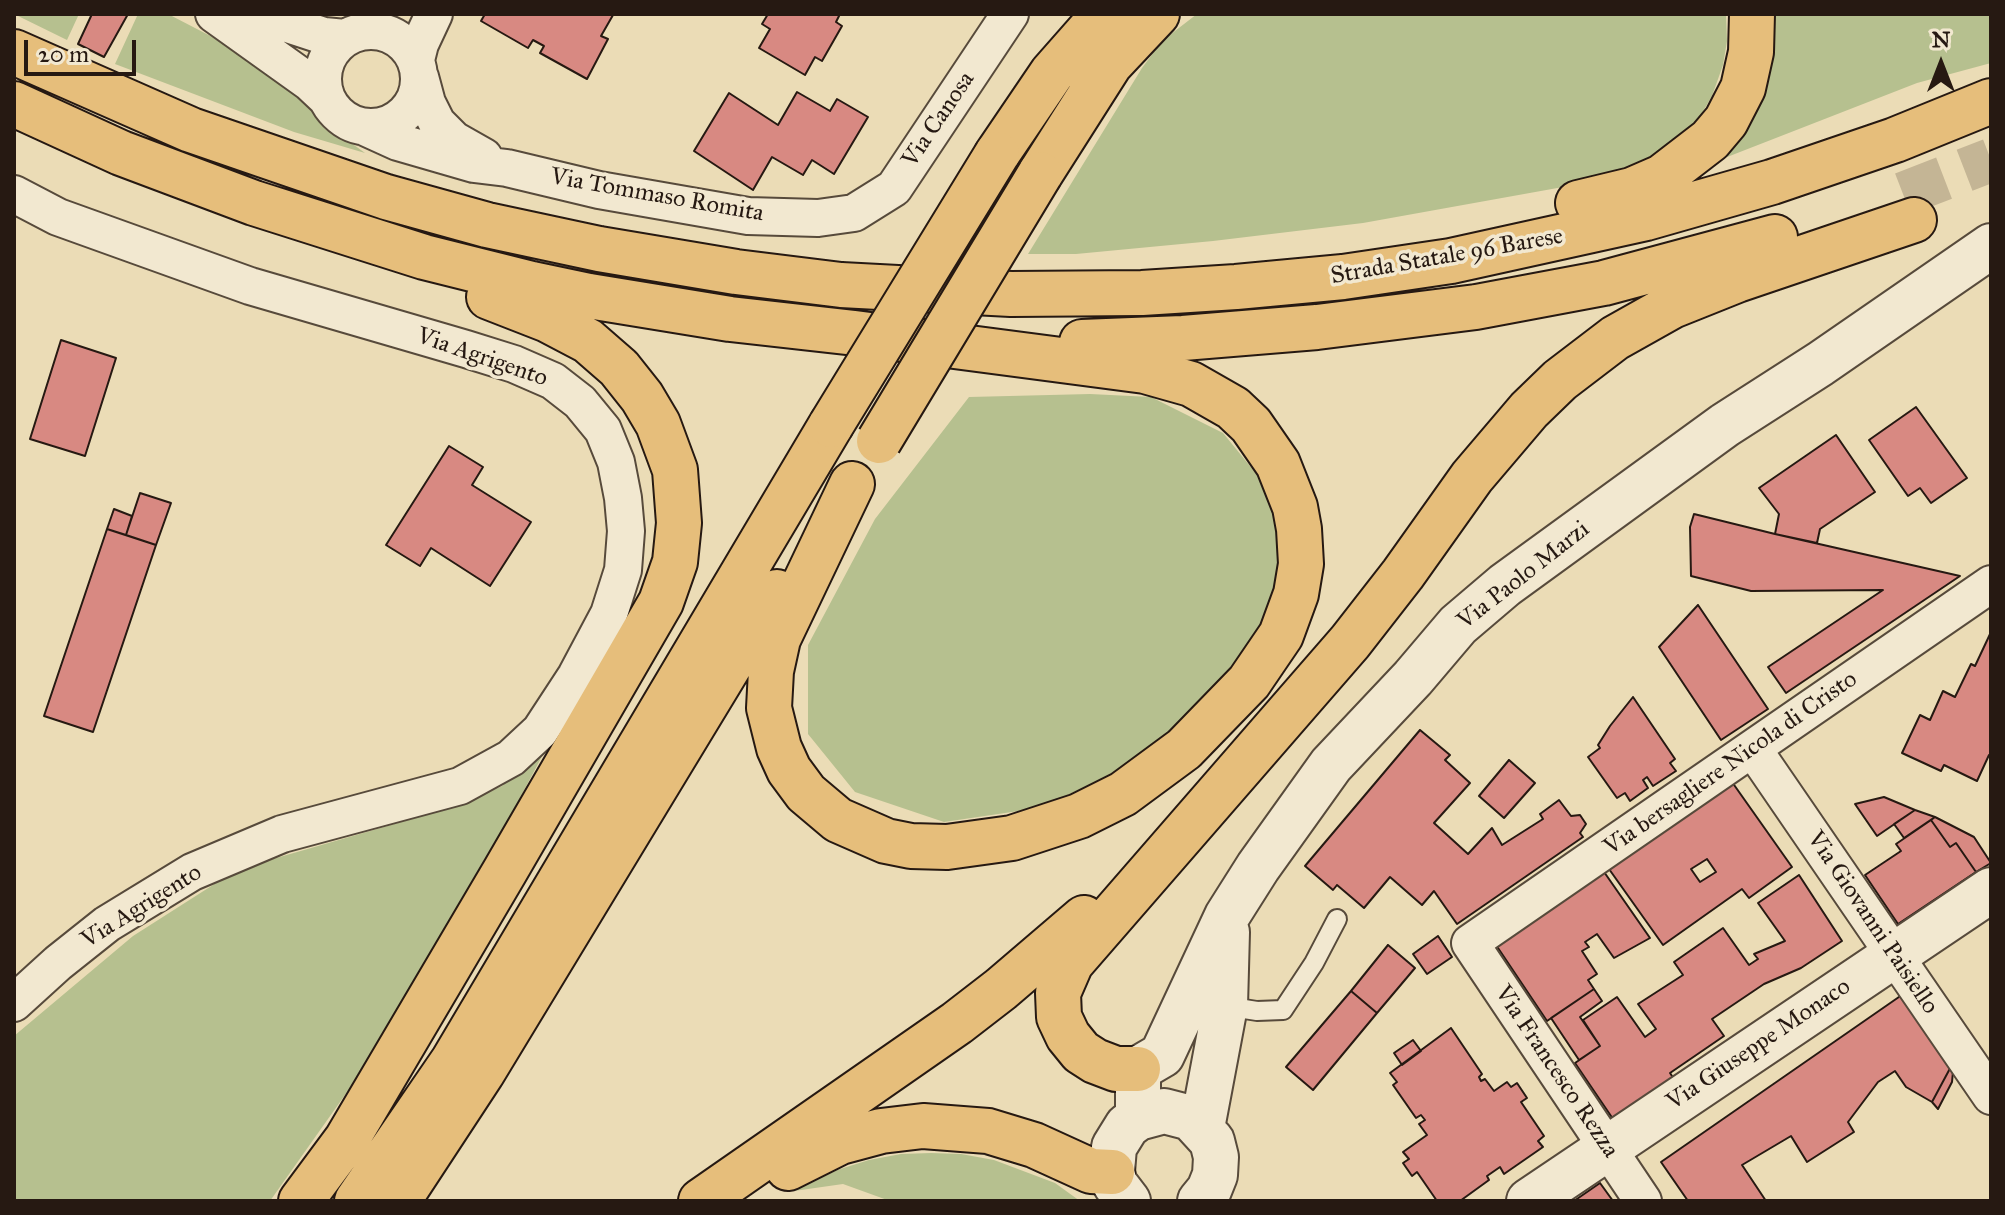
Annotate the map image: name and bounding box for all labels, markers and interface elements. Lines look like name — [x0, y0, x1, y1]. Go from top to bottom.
scale bar — [28, 24, 140, 74]
north arrow — [1901, 24, 1981, 104]
text: N — [1932, 26, 1950, 53]
text: 20 m — [38, 39, 89, 69]
street label: Via Canosa — [897, 67, 981, 173]
street label: Via Tommaso Romita — [548, 163, 766, 229]
street label: Strada Statale 96 Barese — [1329, 222, 1565, 292]
street label: Via Agrigento — [413, 322, 551, 394]
street label: Via Paolo Marzi — [1452, 516, 1596, 636]
street label: Via bersagliere Nicola di Cristo — [1599, 665, 1863, 863]
street label: Via Giovanni Paisiello — [1800, 826, 1944, 1020]
street label: Via Agrigento — [77, 859, 207, 955]
street label: Via Giuseppe Monaco — [1662, 973, 1856, 1117]
street label: Via Francesco Rezza — [1488, 980, 1624, 1164]

